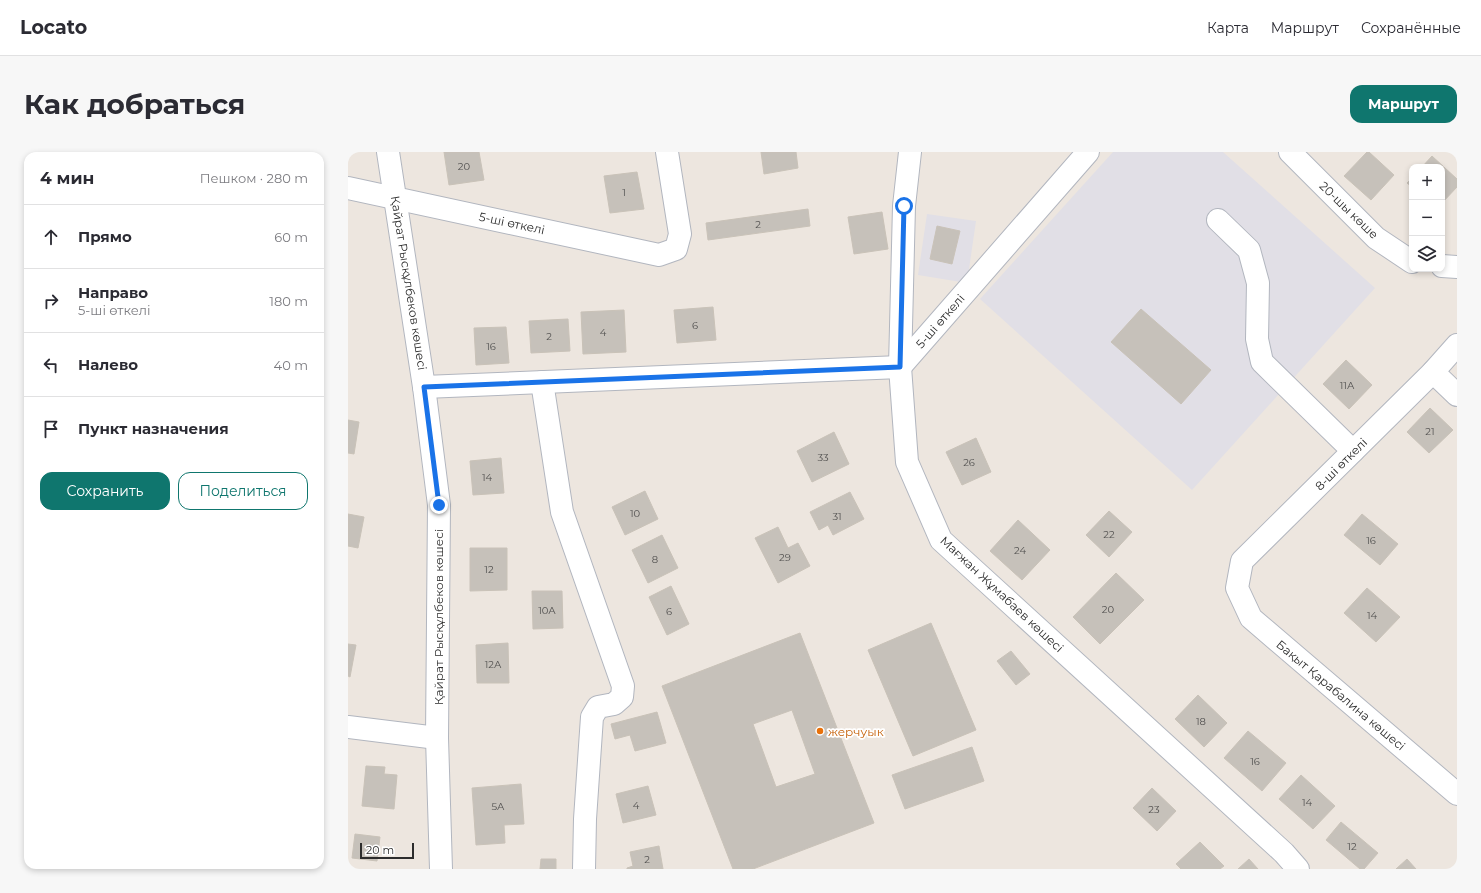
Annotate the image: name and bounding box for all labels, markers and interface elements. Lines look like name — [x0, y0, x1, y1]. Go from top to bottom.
text: Locato — [20, 16, 87, 39]
text: Карта — [1207, 19, 1249, 37]
text: Маршрут — [1271, 19, 1339, 37]
text: Сохранённые — [1361, 19, 1461, 37]
button: Маршрут — [1350, 85, 1457, 123]
text: Как добраться — [24, 87, 245, 121]
house number: 20 — [458, 160, 471, 173]
map controls — [1409, 164, 1445, 272]
button: + — [1409, 164, 1445, 200]
text: 4 мин — [40, 168, 94, 188]
text: Пешком · 280 m — [200, 170, 308, 186]
street label: 20-шы көше — [1316, 178, 1382, 242]
house number: 1 — [622, 186, 626, 199]
street label: Қайрат Рысқұлбеков көшесі — [388, 195, 430, 371]
route start — [895, 197, 913, 215]
button: − — [1409, 200, 1445, 236]
street label: 5-ші өткелі — [478, 209, 546, 237]
house number: 2 — [755, 218, 761, 231]
icon: ahead — [40, 226, 62, 248]
text: Прямо — [78, 227, 132, 246]
text: 60 m — [274, 229, 308, 245]
button: layers — [1409, 236, 1445, 272]
text: Направо — [78, 283, 148, 302]
icon: right — [40, 290, 62, 312]
street label: 5-ші өткелі — [912, 291, 968, 351]
text: 180 m — [269, 293, 308, 309]
text: 5-ші өткелі — [78, 302, 151, 318]
house number: 6 — [692, 319, 698, 332]
house number: 4 — [600, 326, 607, 339]
house number: 2 — [546, 330, 552, 343]
house number: 16 — [486, 340, 496, 353]
icon: left — [40, 354, 62, 376]
text: Налево — [78, 355, 138, 374]
text: 40 m — [274, 357, 308, 373]
house number: 11А — [1340, 379, 1355, 392]
icon: arrive — [40, 418, 62, 440]
text: Пункт назначения — [78, 419, 229, 438]
house number: 21 — [1425, 425, 1435, 438]
street label: 8-ші өткелі — [1312, 435, 1370, 493]
house number: 33 — [817, 451, 829, 464]
house number: 26 — [963, 456, 975, 469]
house number: 14 — [482, 471, 492, 484]
button: Сохранить — [40, 472, 170, 510]
button: Поделиться — [178, 472, 308, 510]
route end — [430, 496, 448, 514]
house number: 10 — [630, 507, 640, 520]
house number: 31 — [832, 510, 842, 523]
house number: 22 — [1103, 528, 1115, 541]
street label: Қайрат Рысқұлбеков көшесі — [431, 529, 446, 705]
street label: Мағжан Жұмабаев көшесі — [937, 533, 1067, 655]
house number: 16 — [1366, 534, 1376, 547]
house number: 24 — [1014, 544, 1026, 557]
house number: 29 — [779, 551, 791, 564]
house number: 8 — [652, 553, 658, 566]
house number: 12 — [484, 563, 494, 576]
house number: 20 — [1102, 603, 1115, 616]
house number: 10А — [538, 604, 556, 617]
house number: 6 — [666, 605, 672, 618]
house number: 14 — [1367, 609, 1377, 622]
street label: Бақыт Қарабалина көшесі — [1273, 637, 1409, 753]
house number: 12А — [485, 658, 502, 671]
house number: 18 — [1196, 715, 1206, 728]
place label: жерчуык — [828, 724, 884, 739]
marker: жерчуык — [815, 726, 825, 736]
house number: 16 — [1250, 755, 1260, 768]
house number: 14 — [1302, 796, 1312, 809]
house number: 4 — [633, 799, 640, 812]
house number: 5А — [491, 800, 505, 813]
house number: 23 — [1148, 803, 1160, 816]
house number: 12 — [1347, 840, 1357, 853]
scale bar — [360, 841, 414, 860]
text: 20 m — [366, 843, 394, 857]
house number: 2 — [644, 853, 650, 866]

